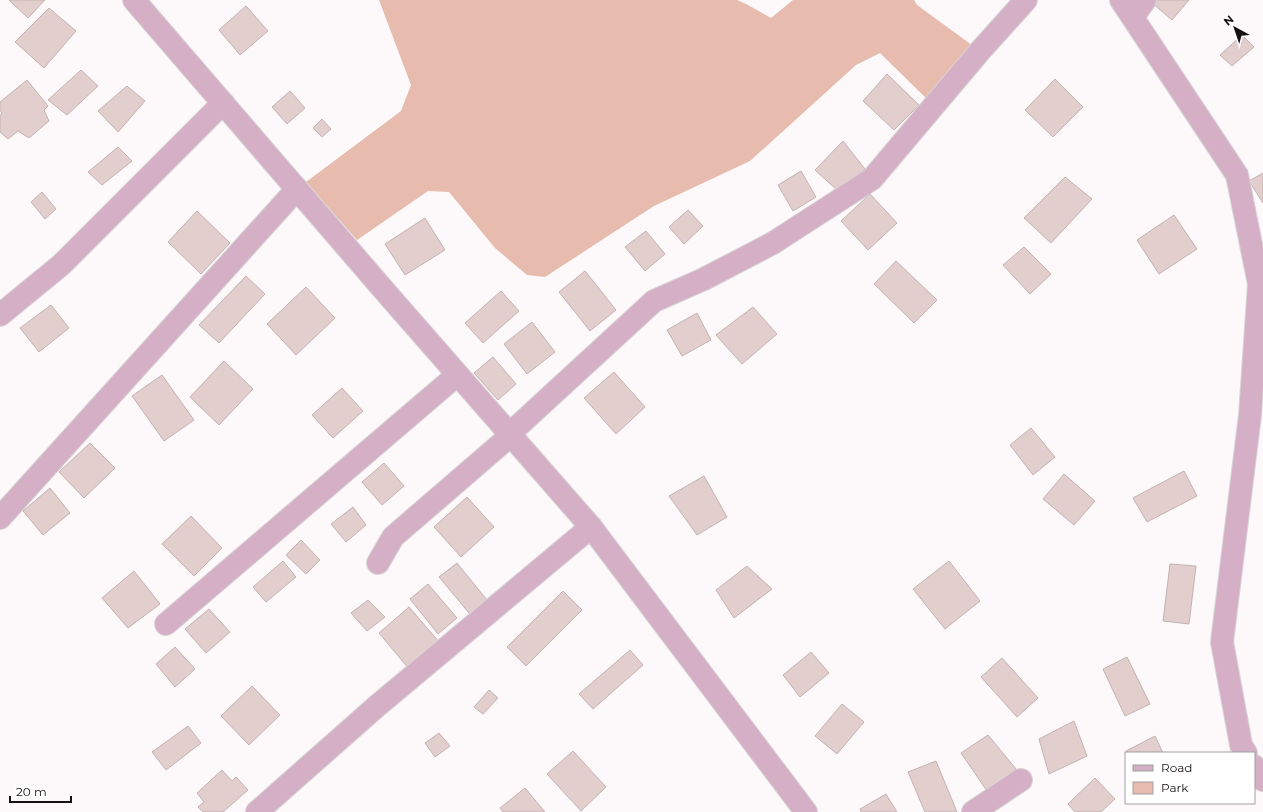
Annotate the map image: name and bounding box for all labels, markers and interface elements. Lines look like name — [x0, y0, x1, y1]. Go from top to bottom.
north arrow — [1215, 8, 1255, 48]
text: N — [1221, 12, 1236, 29]
legend — [1125, 752, 1255, 804]
text: Road — [1161, 760, 1192, 775]
scale bar — [10, 778, 71, 804]
text: Park — [1161, 780, 1189, 795]
text: 20 m — [16, 784, 47, 799]

